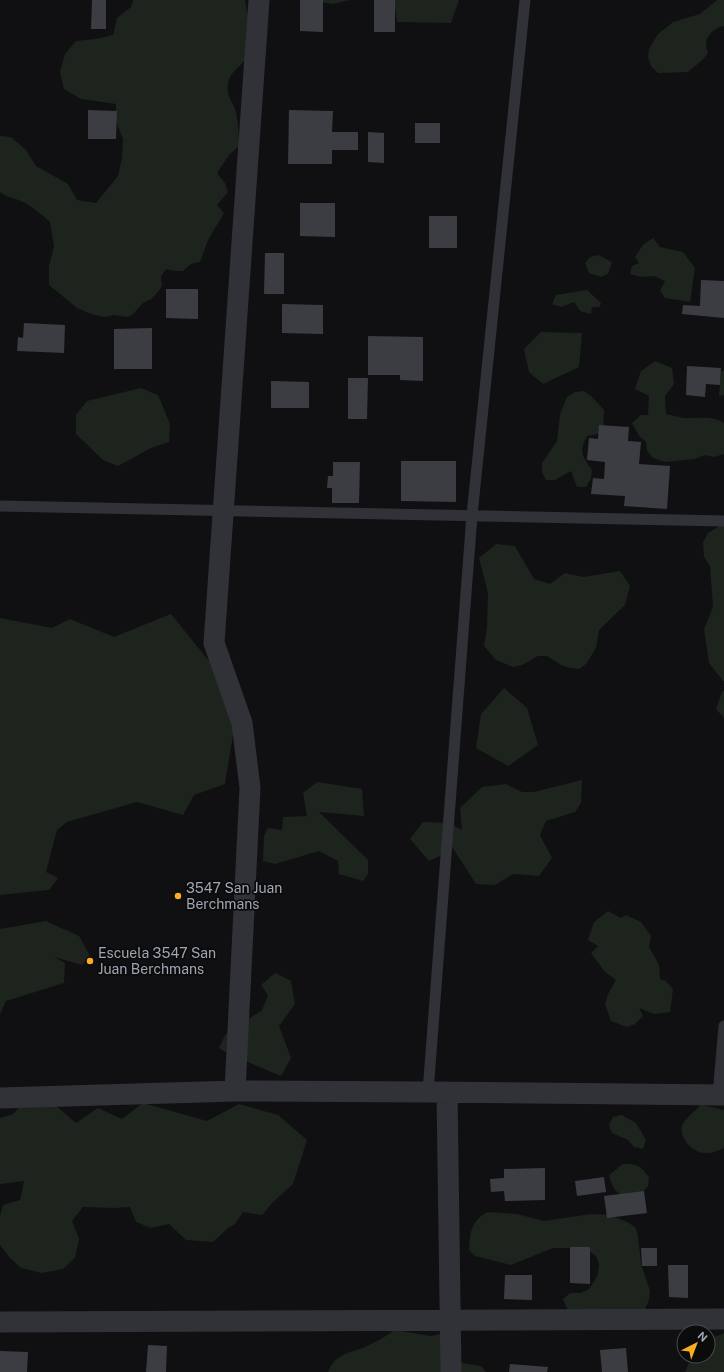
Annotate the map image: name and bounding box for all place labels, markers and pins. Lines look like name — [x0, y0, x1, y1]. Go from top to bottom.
place label: 3547 San Juan Berchmans — [186, 880, 282, 912]
marker: 3547 San Juan Berchmans — [173, 891, 183, 901]
place label: Escuela 3547 San Juan Berchmans — [98, 945, 216, 977]
marker: Escuela 3547 San Juan Berchmans — [85, 956, 95, 966]

